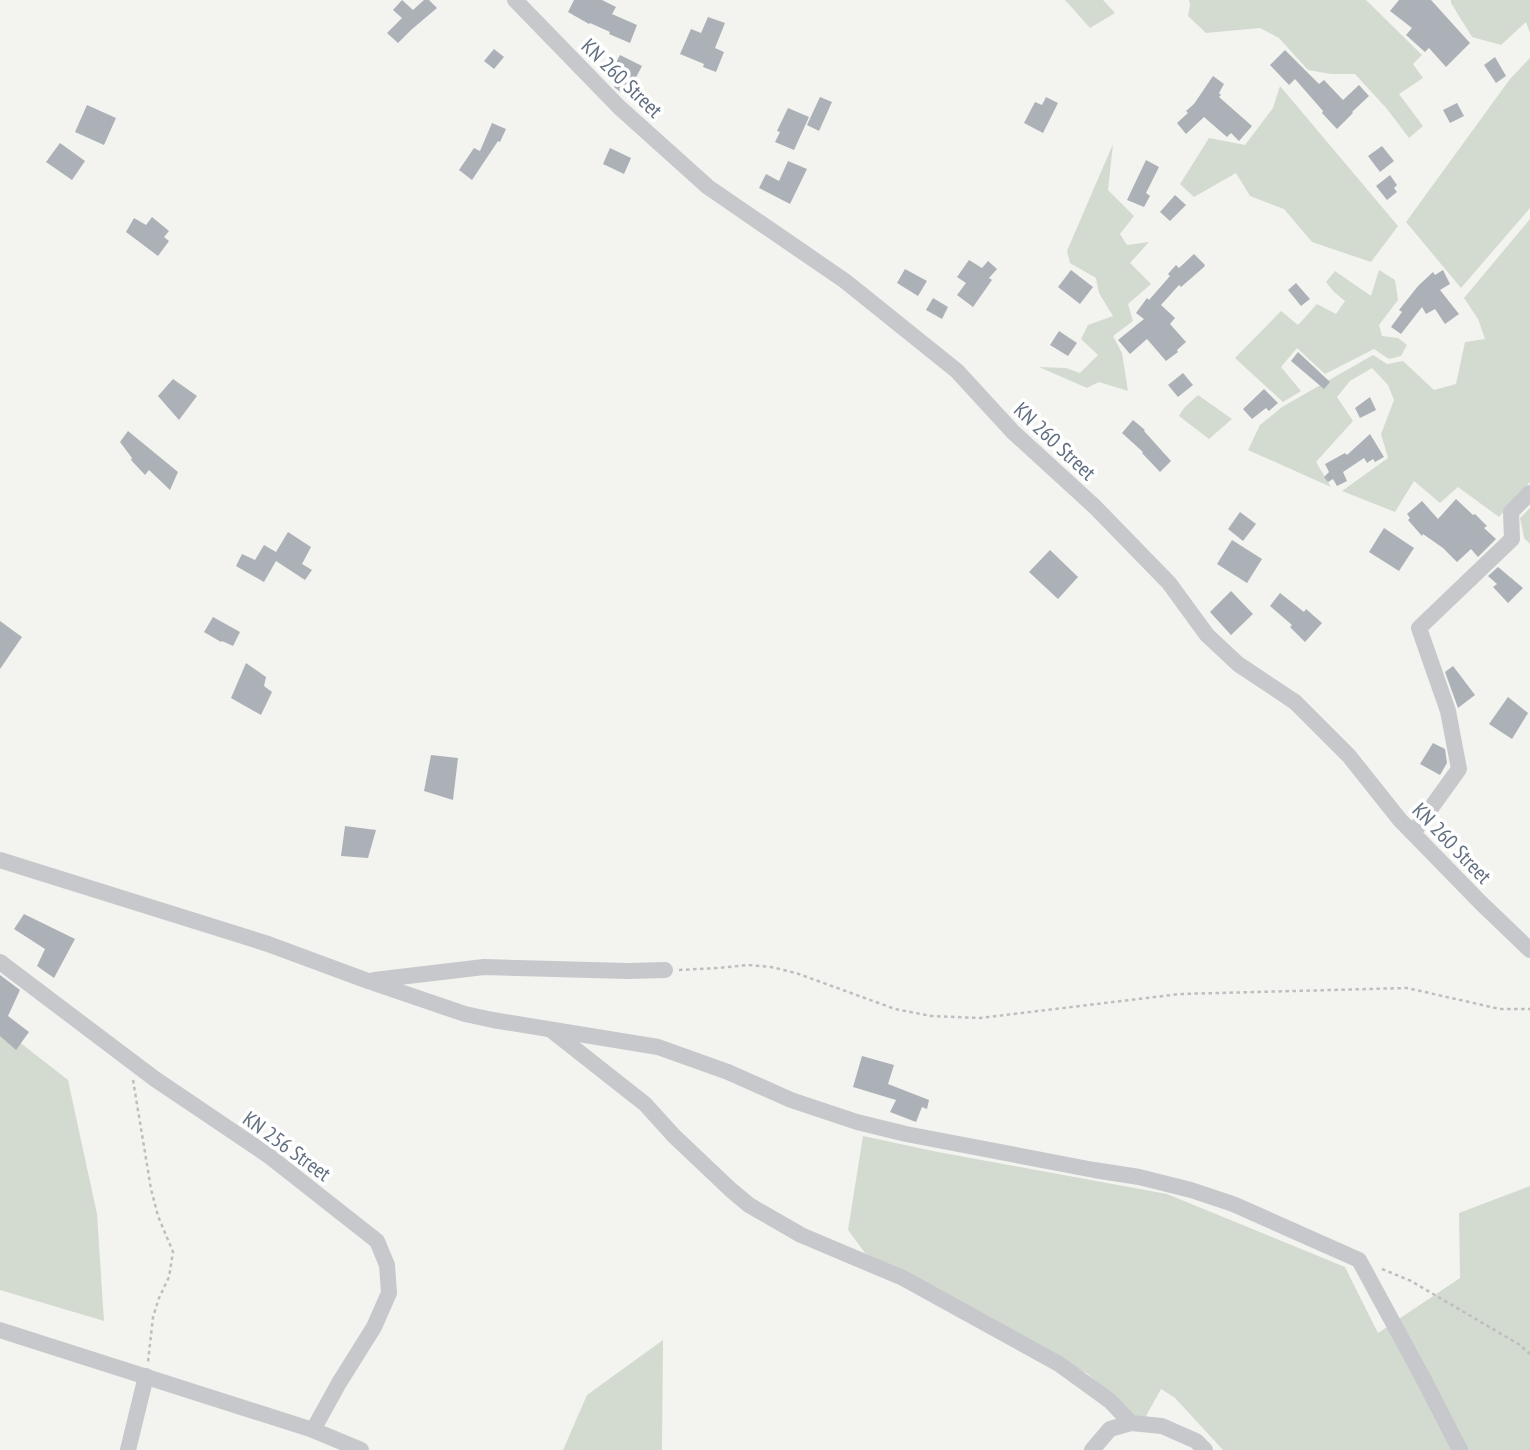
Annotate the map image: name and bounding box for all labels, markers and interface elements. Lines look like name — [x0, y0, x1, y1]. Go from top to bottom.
street label: KN 260 Street — [576, 33, 668, 123]
street label: KN 260 Street — [1008, 396, 1102, 486]
street label: KN 260 Street — [1407, 797, 1497, 889]
street label: KN 256 Street — [238, 1105, 337, 1187]

